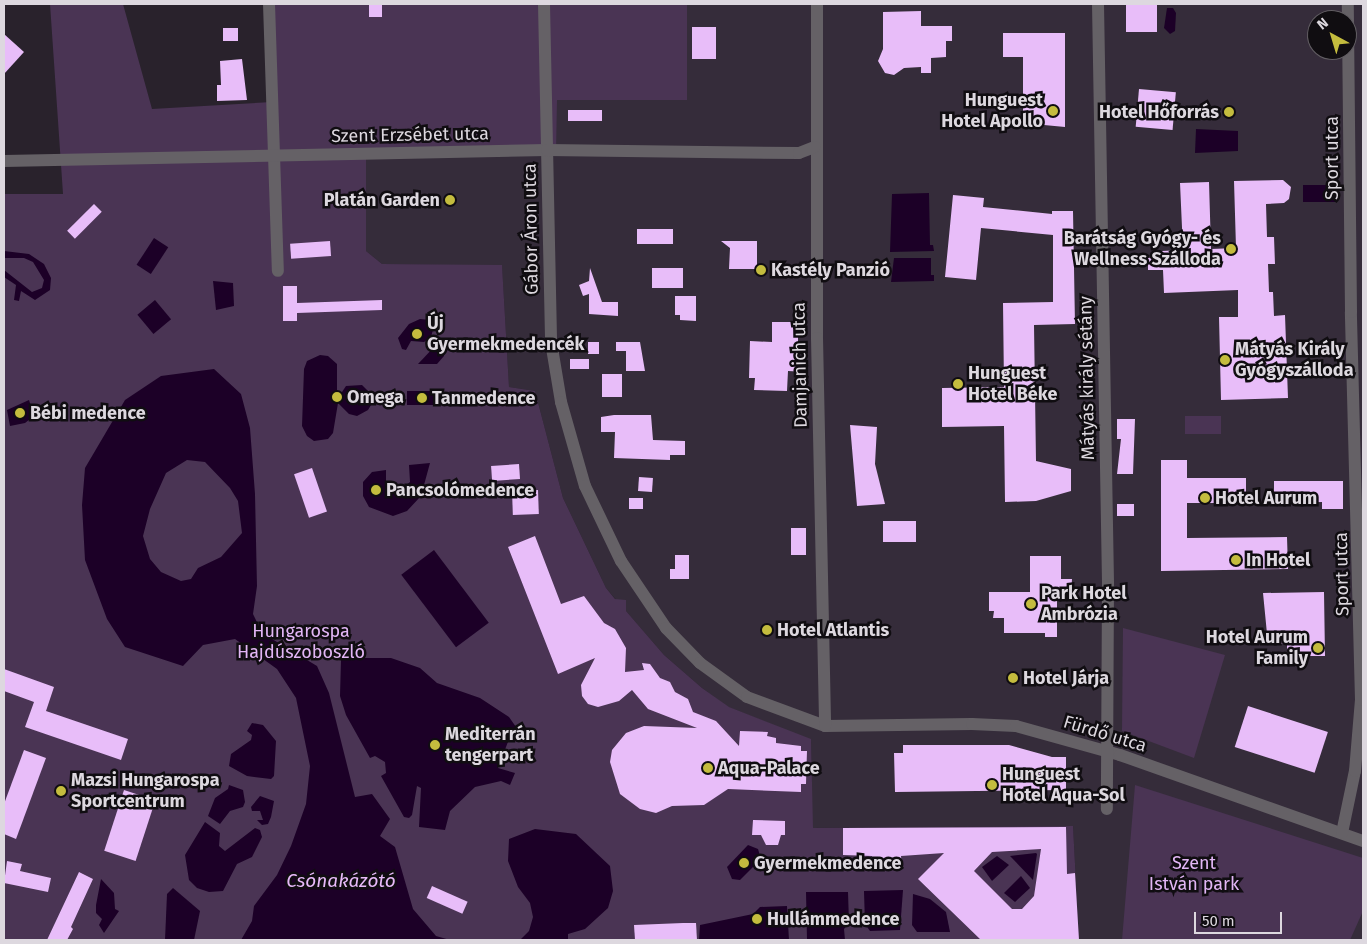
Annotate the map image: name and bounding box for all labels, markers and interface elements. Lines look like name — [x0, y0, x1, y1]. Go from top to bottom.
north arrow — [1307, 10, 1357, 60]
text: N — [1314, 14, 1332, 33]
place label: Hunguest Hotel Apollo — [941, 90, 1043, 132]
place label: Hotel Hőforrás — [1099, 101, 1219, 123]
marker: Hunguest Hotel Apollo — [1047, 105, 1059, 117]
marker: Hotel Hőforrás — [1223, 106, 1235, 118]
street label: Sport utca — [1321, 116, 1343, 200]
street label: Szent Erzsébet utca — [331, 123, 489, 147]
street label: Gábor Áron utca — [519, 163, 543, 295]
place label: Platán Garden — [324, 189, 440, 211]
marker: Platán Garden — [444, 194, 456, 206]
place label: Barátság Gyógy- és Wellness Szálloda — [1064, 228, 1221, 270]
marker: Barátság Gyógy- és Wellness Szálloda — [1225, 243, 1237, 255]
place label: Kastély Panzió — [771, 259, 890, 281]
marker: Kastély Panzió — [755, 264, 767, 276]
street label: Mátyás király sétány — [1075, 296, 1099, 460]
street label: Damjanich utca — [788, 302, 812, 428]
place label: Új Gyermekmedencék — [427, 313, 584, 356]
marker: Új Gyermekmedencék — [411, 328, 423, 340]
place label: Mátyás Király Gyógyszálloda — [1235, 339, 1354, 382]
marker: Mátyás Király Gyógyszálloda — [1219, 354, 1231, 366]
place label: Hunguest Hotel Béke — [968, 363, 1057, 406]
marker: Hunguest Hotel Béke — [952, 378, 964, 390]
place label: Omega — [347, 386, 404, 408]
place label: Tanmedence — [432, 387, 536, 409]
marker: Omega — [331, 391, 343, 403]
marker: Tanmedence — [416, 392, 428, 404]
place label: Bébi medence — [30, 402, 146, 424]
marker: Bébi medence — [14, 407, 26, 419]
place label: Pancsolómedence — [386, 479, 534, 501]
marker: Pancsolómedence — [370, 484, 382, 496]
place label: Hotel Aurum — [1215, 487, 1317, 509]
marker: Hotel Aurum — [1199, 492, 1211, 504]
street label: Sport utca — [1330, 532, 1354, 616]
place label: In Hotel — [1246, 549, 1310, 571]
marker: In Hotel — [1230, 554, 1242, 566]
place label: Park Hotel Ambrózia — [1041, 583, 1127, 626]
marker: Park Hotel Ambrózia — [1025, 598, 1037, 610]
place label: Hotel Atlantis — [777, 619, 889, 641]
park label: Hungarospa Hajdúszoboszló — [237, 621, 365, 664]
marker: Hotel Atlantis — [761, 624, 773, 636]
place label: Hotel Aurum Family — [1206, 627, 1308, 670]
marker: Hotel Aurum Family — [1312, 642, 1324, 654]
place label: Hotel Járja — [1023, 667, 1109, 689]
marker: Hotel Járja — [1007, 672, 1019, 684]
street label: Fürdő utca — [1061, 711, 1149, 757]
place label: Mediterrán tengerpart — [445, 724, 536, 766]
marker: Mediterrán tengerpart — [429, 739, 441, 751]
place label: Aqua-Palace — [718, 757, 820, 779]
marker: Aqua-Palace — [702, 762, 714, 774]
place label: Hunguest Hotel Aqua-Sol — [1002, 764, 1125, 806]
place label: Mazsi Hungarospa Sportcentrum — [71, 770, 219, 812]
marker: Hunguest Hotel Aqua-Sol — [986, 779, 998, 791]
marker: Mazsi Hungarospa Sportcentrum — [55, 785, 67, 797]
place label: Gyermekmedence — [754, 852, 901, 874]
park label: Szent István park — [1149, 853, 1239, 896]
marker: Gyermekmedence — [738, 857, 750, 869]
water label: Csónakázótó — [286, 870, 396, 892]
scale bar — [1197, 902, 1284, 934]
place label: Hullámmedence — [767, 908, 899, 930]
text: 50 m — [1202, 912, 1235, 930]
marker: Hullámmedence — [751, 913, 763, 925]

